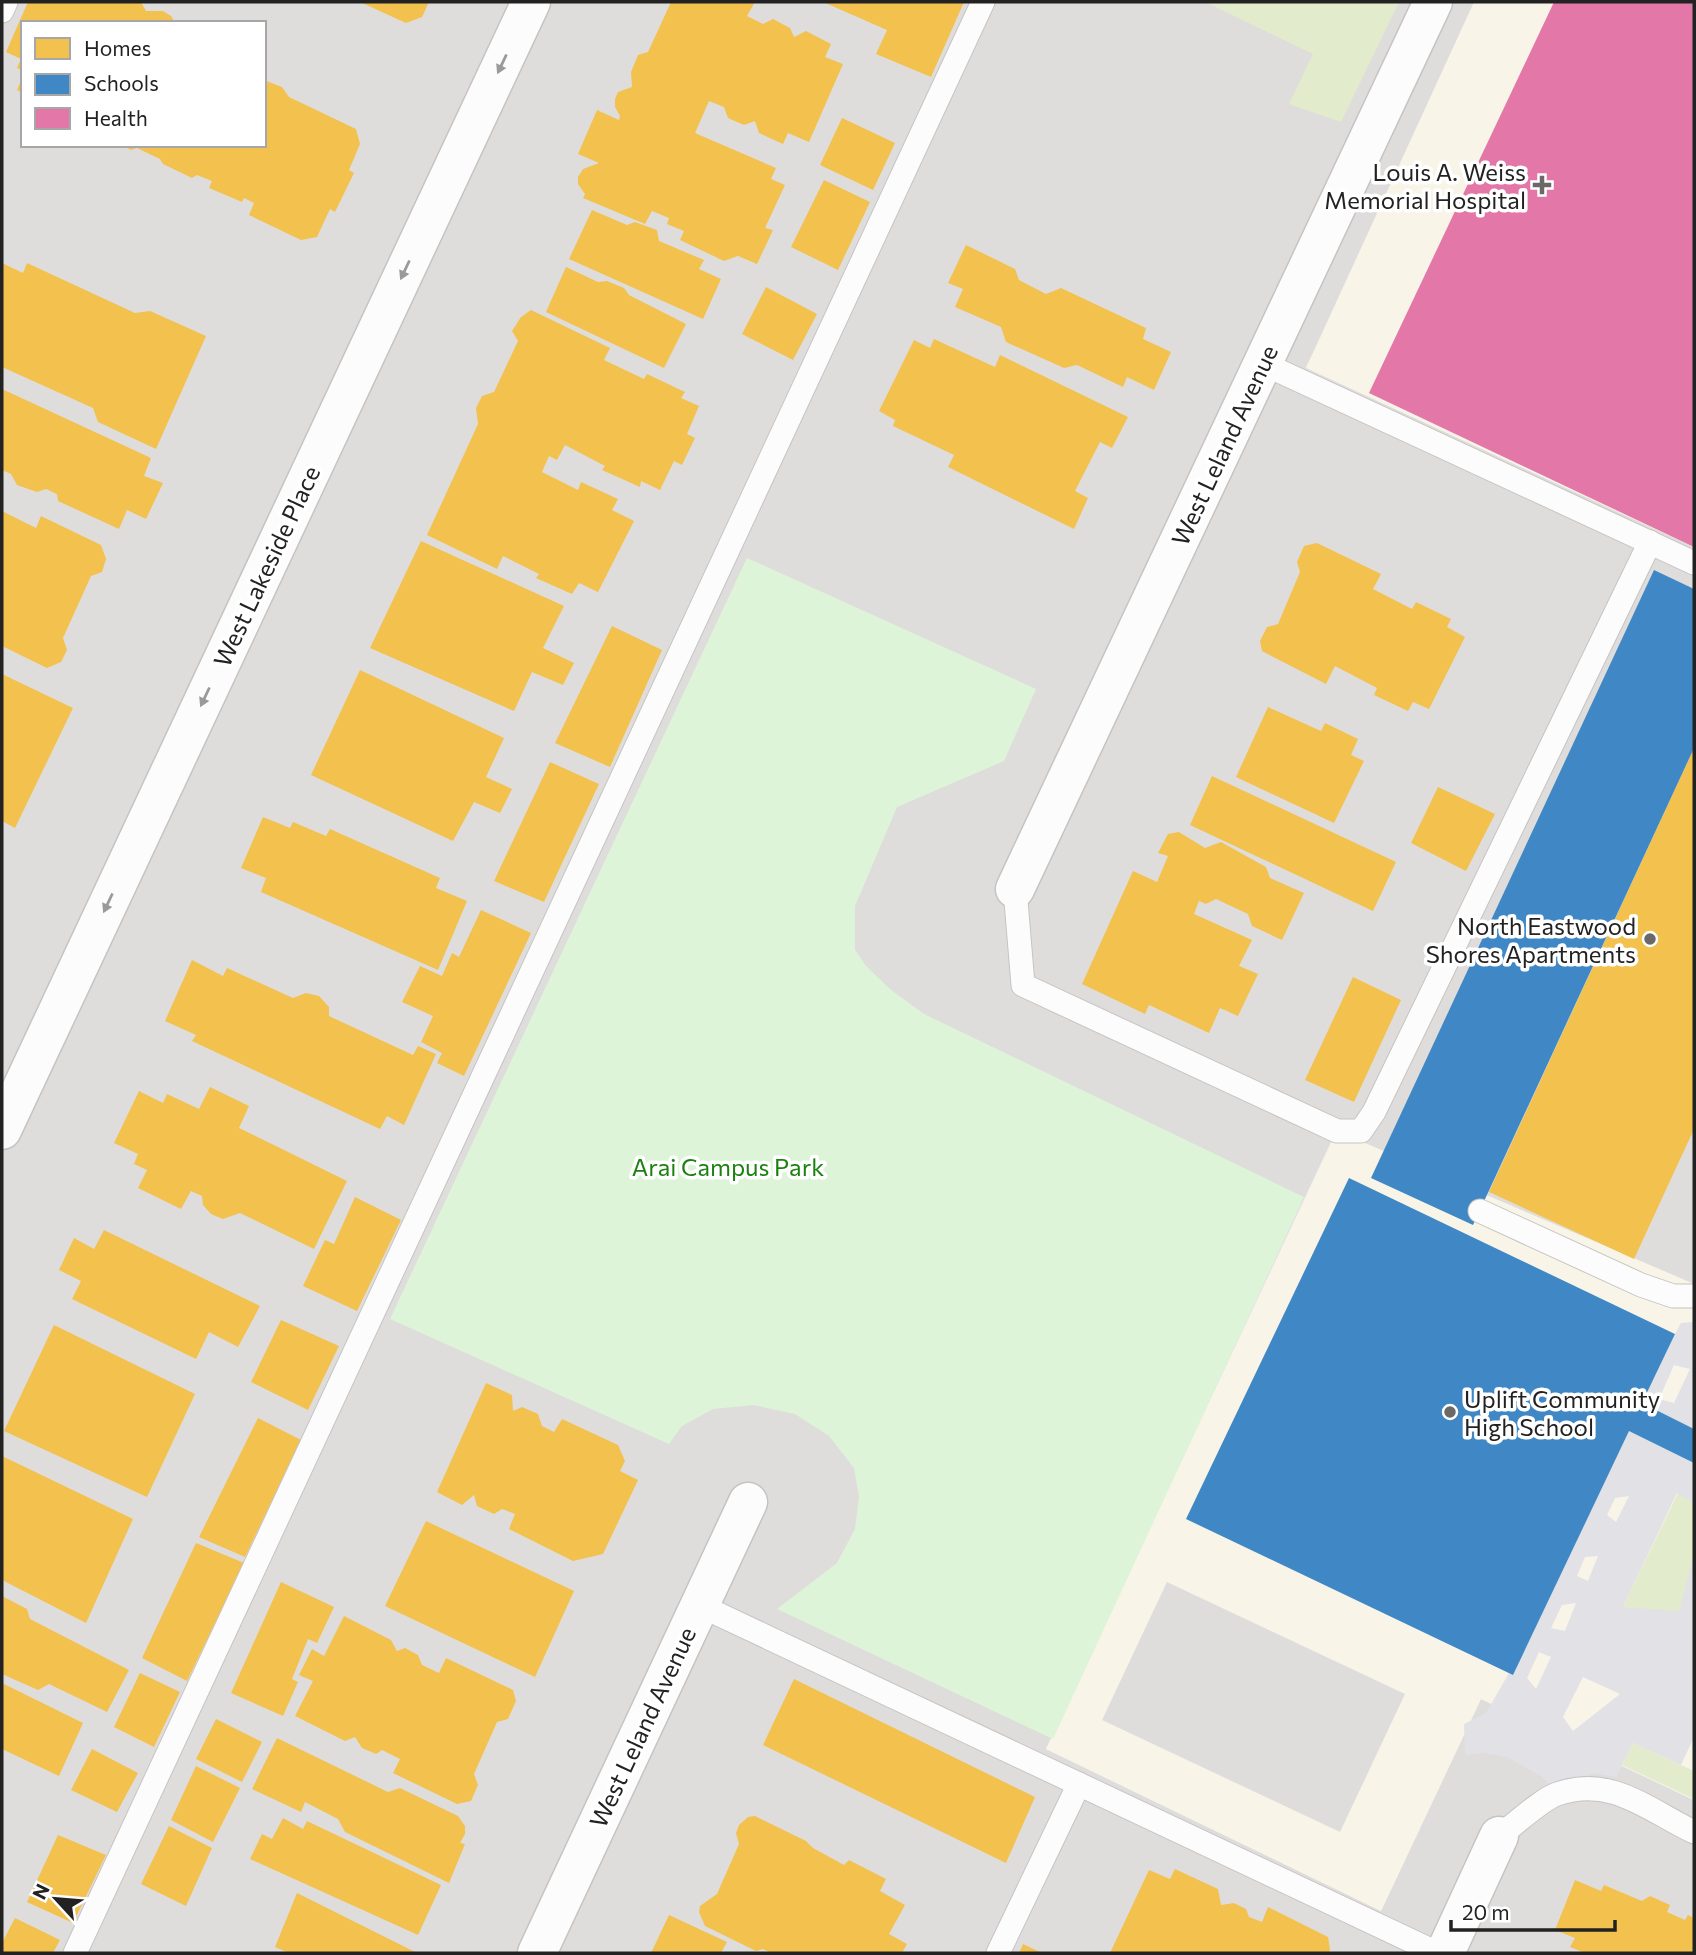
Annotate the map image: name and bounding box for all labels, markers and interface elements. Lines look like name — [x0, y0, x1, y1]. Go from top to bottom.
legend — [21, 21, 266, 147]
text: Homes — [84, 35, 151, 60]
one-way arrow — [496, 53, 507, 74]
text: Schools — [84, 70, 159, 95]
text: Health — [84, 105, 148, 130]
place label: Louis A. Weiss Memorial Hospital — [1324, 157, 1526, 214]
marker: Louis A. Weiss Memorial Hospital — [1532, 175, 1552, 195]
one-way arrow — [400, 259, 411, 280]
street label: West Leland Avenue — [1165, 340, 1283, 550]
street label: West Lakeside Place — [207, 461, 325, 671]
one-way arrow — [199, 687, 211, 707]
one-way arrow — [102, 893, 114, 913]
place label: North Eastwood Shores Apartments — [1426, 911, 1636, 968]
marker: North Eastwood Shores Apartments — [1642, 931, 1658, 947]
park label: Arai Campus Park — [632, 1152, 824, 1181]
place label: Uplift Community High School — [1464, 1384, 1660, 1441]
marker: Uplift Community High School — [1442, 1404, 1458, 1420]
street label: West Leland Avenue — [583, 1622, 701, 1832]
north arrow — [21, 1864, 91, 1934]
text: N — [27, 1880, 54, 1903]
scale bar — [1451, 1888, 1616, 1932]
text: 20 m — [1462, 1899, 1510, 1924]

